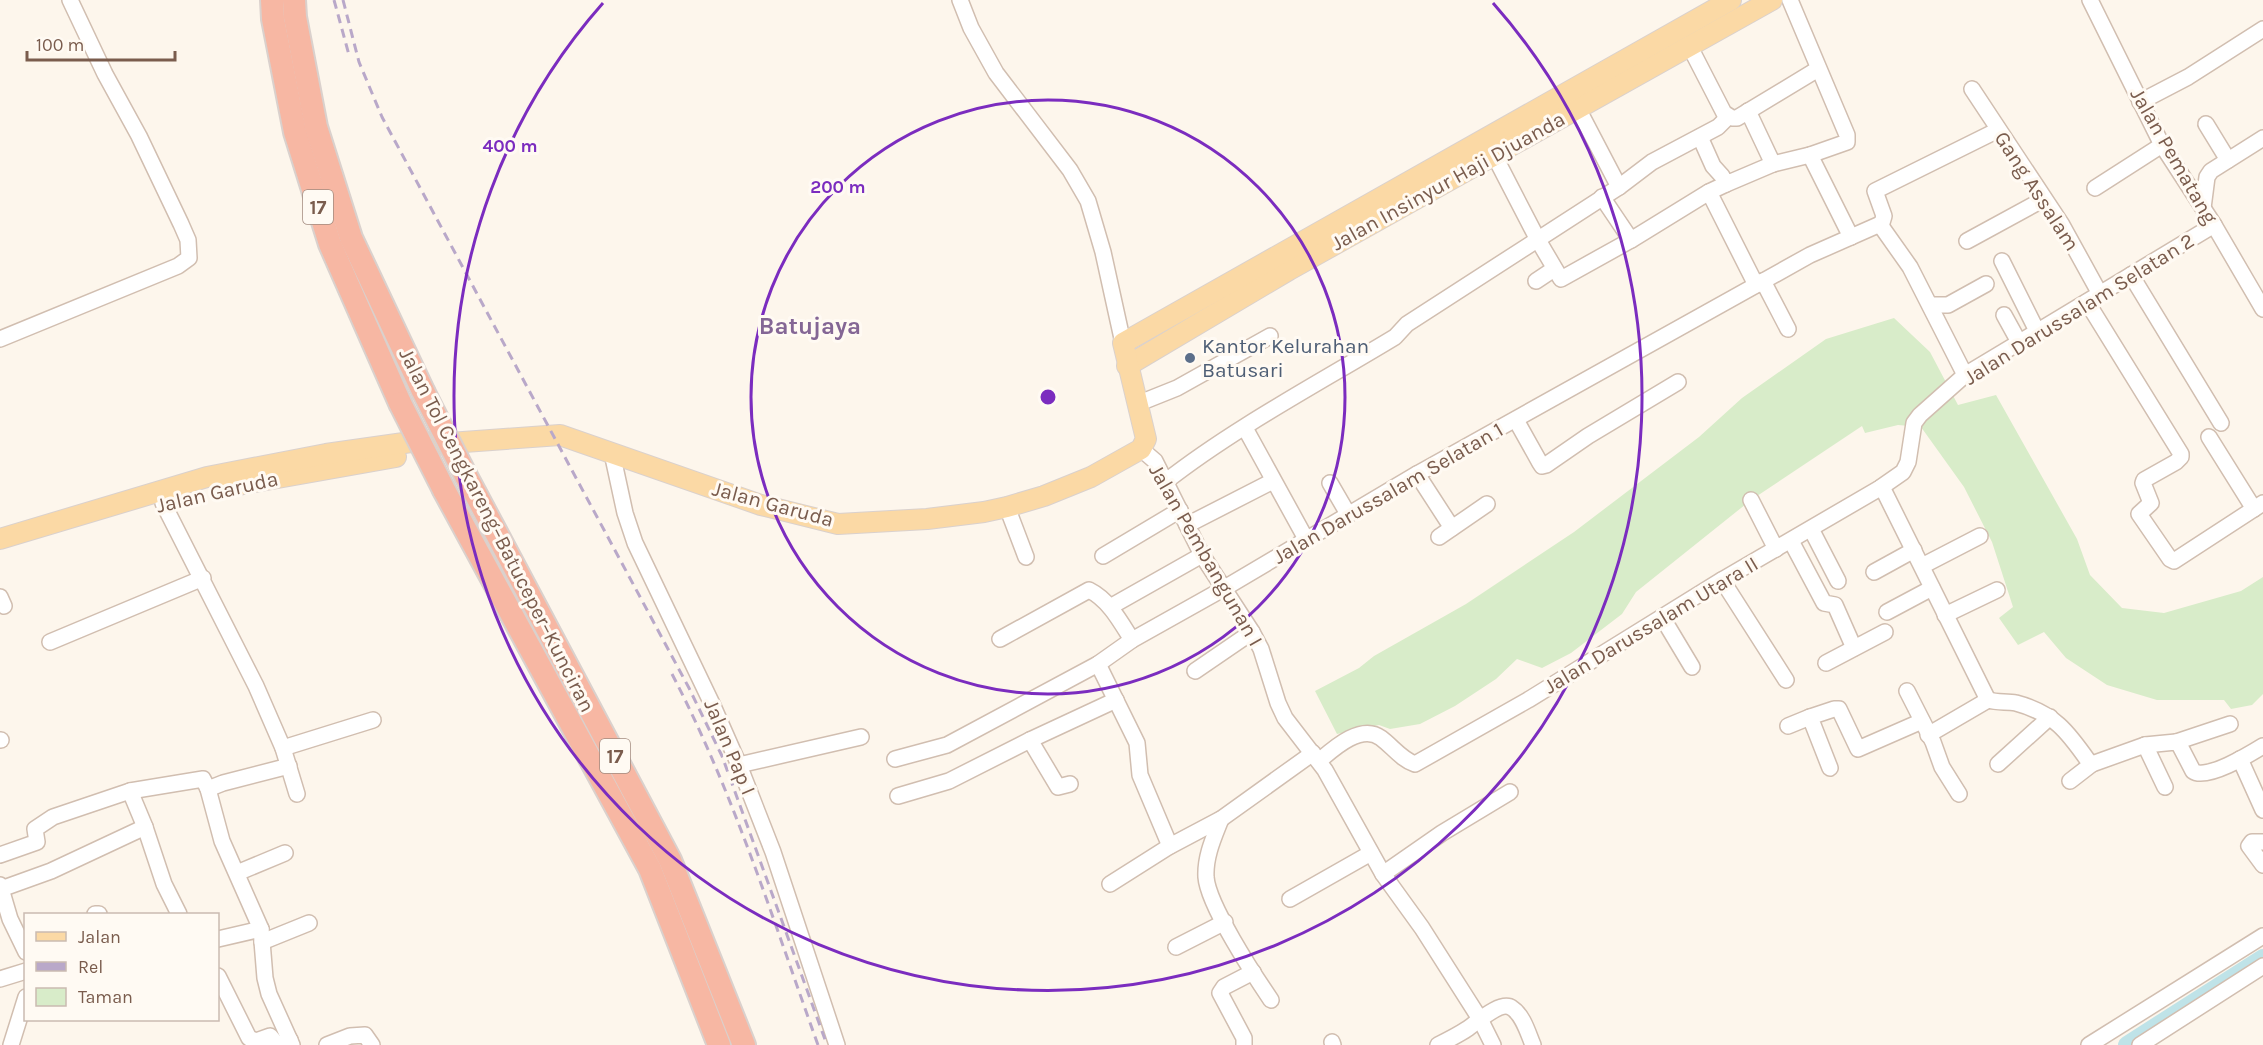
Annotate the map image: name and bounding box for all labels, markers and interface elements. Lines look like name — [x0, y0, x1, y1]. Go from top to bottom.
scale bar — [27, 24, 176, 62]
text: 100 m — [36, 34, 84, 56]
street label: Jalan Pematang — [2125, 84, 2223, 228]
street label: Jalan Insinyur Haji Djuanda — [1327, 107, 1569, 255]
street label: Gang Assalam — [1990, 127, 2084, 255]
text: 400 m — [482, 135, 538, 157]
text: 200 m — [810, 176, 866, 198]
road number: 17 — [303, 190, 333, 224]
street label: Jalan Darussalam Selatan 2 — [1960, 228, 2198, 390]
district label: Batujaya — [759, 312, 861, 340]
place label: Kantor Kelurahan Batusari — [1202, 334, 1369, 382]
street label: Jalan Tol Cengkareng–Batuceper–Kunciran — [394, 344, 600, 716]
marker: Kantor Kelurahan Batusari — [1183, 351, 1197, 365]
centre of rings — [1038, 387, 1058, 407]
street label: Jalan Darussalam Selatan 1 — [1269, 417, 1507, 569]
street label: Jalan Pembangunan I — [1144, 460, 1268, 650]
street label: Jalan Garuda — [154, 466, 280, 518]
street label: Jalan Garuda — [710, 476, 836, 532]
street label: Jalan Darussalam Utara II — [1540, 551, 1762, 699]
street label: Jalan Pap I — [699, 696, 761, 798]
road number: 17 — [600, 739, 630, 773]
legend — [24, 913, 219, 1021]
text: Jalan — [78, 926, 121, 948]
text: Rel — [78, 956, 103, 978]
text: Taman — [78, 986, 133, 1008]

